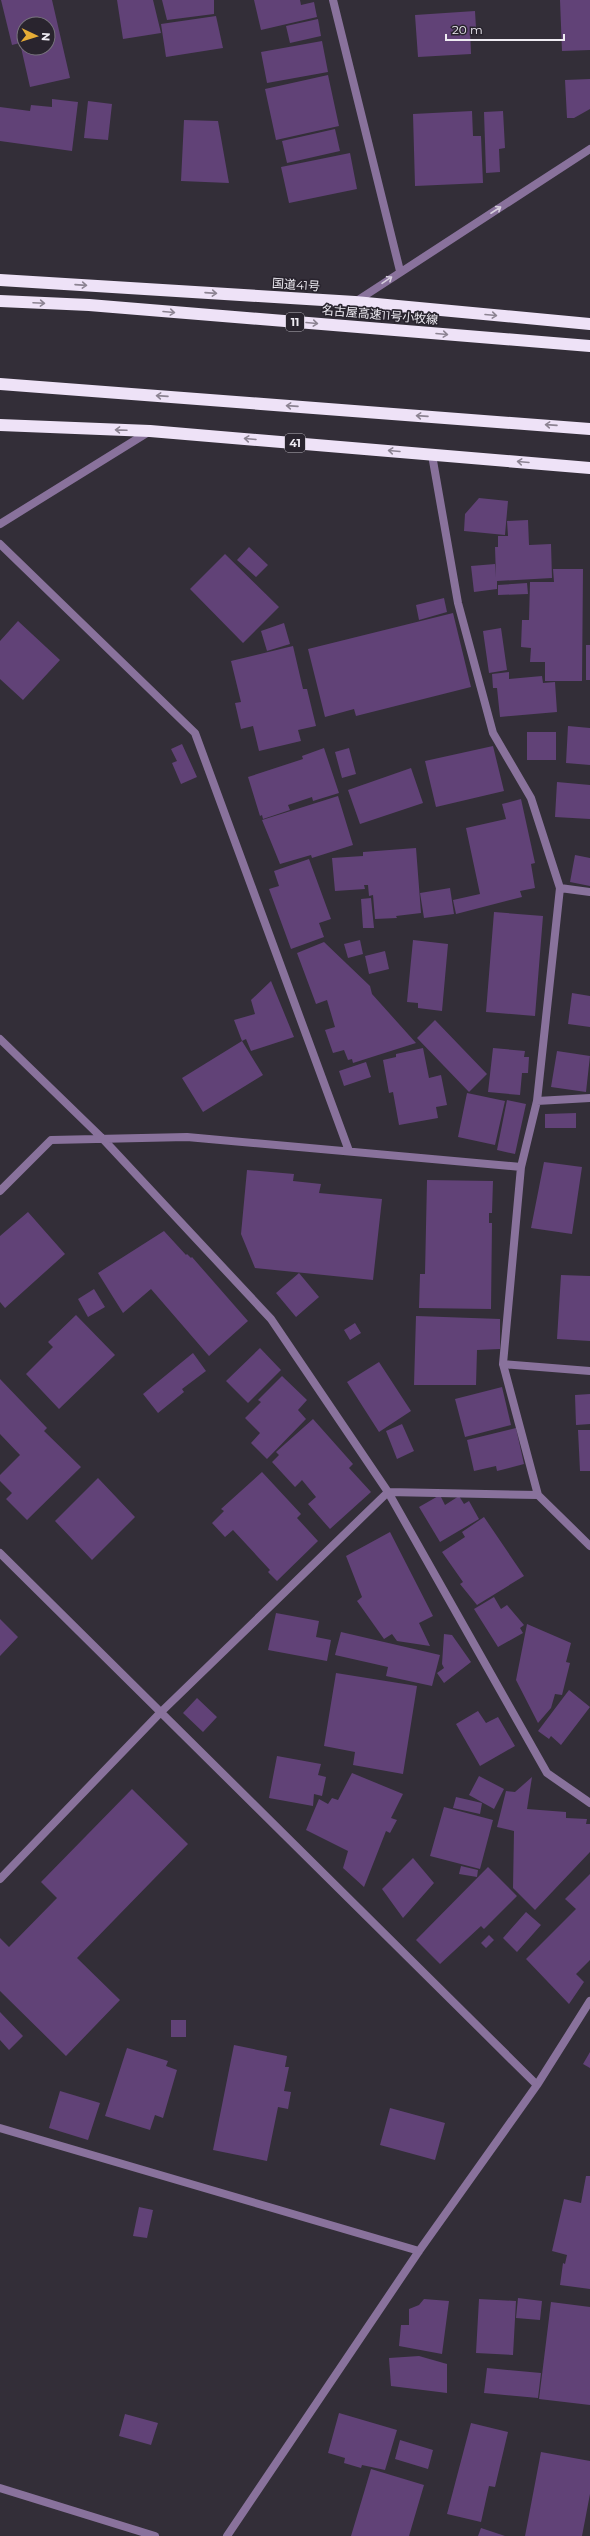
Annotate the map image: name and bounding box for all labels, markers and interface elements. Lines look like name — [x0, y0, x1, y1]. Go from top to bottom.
north arrow — [16, 16, 56, 56]
scale bar — [446, 16, 564, 42]
text: 20 m — [452, 22, 483, 37]
text: N — [39, 32, 53, 42]
one-way arrow — [490, 205, 502, 213]
street label: 国道41号 — [272, 275, 320, 294]
one-way arrow — [381, 276, 392, 284]
one-way arrow — [74, 281, 87, 288]
one-way arrow — [204, 290, 217, 297]
one-way arrow — [32, 299, 45, 307]
street label: 名古屋高速11号小牧線 — [321, 302, 439, 327]
one-way arrow — [162, 308, 175, 315]
one-way arrow — [484, 311, 497, 319]
road number: 11 — [286, 313, 304, 331]
one-way arrow — [305, 320, 318, 327]
one-way arrow — [435, 330, 448, 337]
one-way arrow — [156, 393, 169, 400]
one-way arrow — [286, 403, 299, 410]
one-way arrow — [416, 412, 429, 419]
one-way arrow — [545, 422, 558, 429]
one-way arrow — [115, 426, 128, 433]
road number: 41 — [285, 434, 305, 452]
one-way arrow — [244, 436, 257, 443]
one-way arrow — [388, 448, 401, 455]
one-way arrow — [517, 459, 530, 466]

